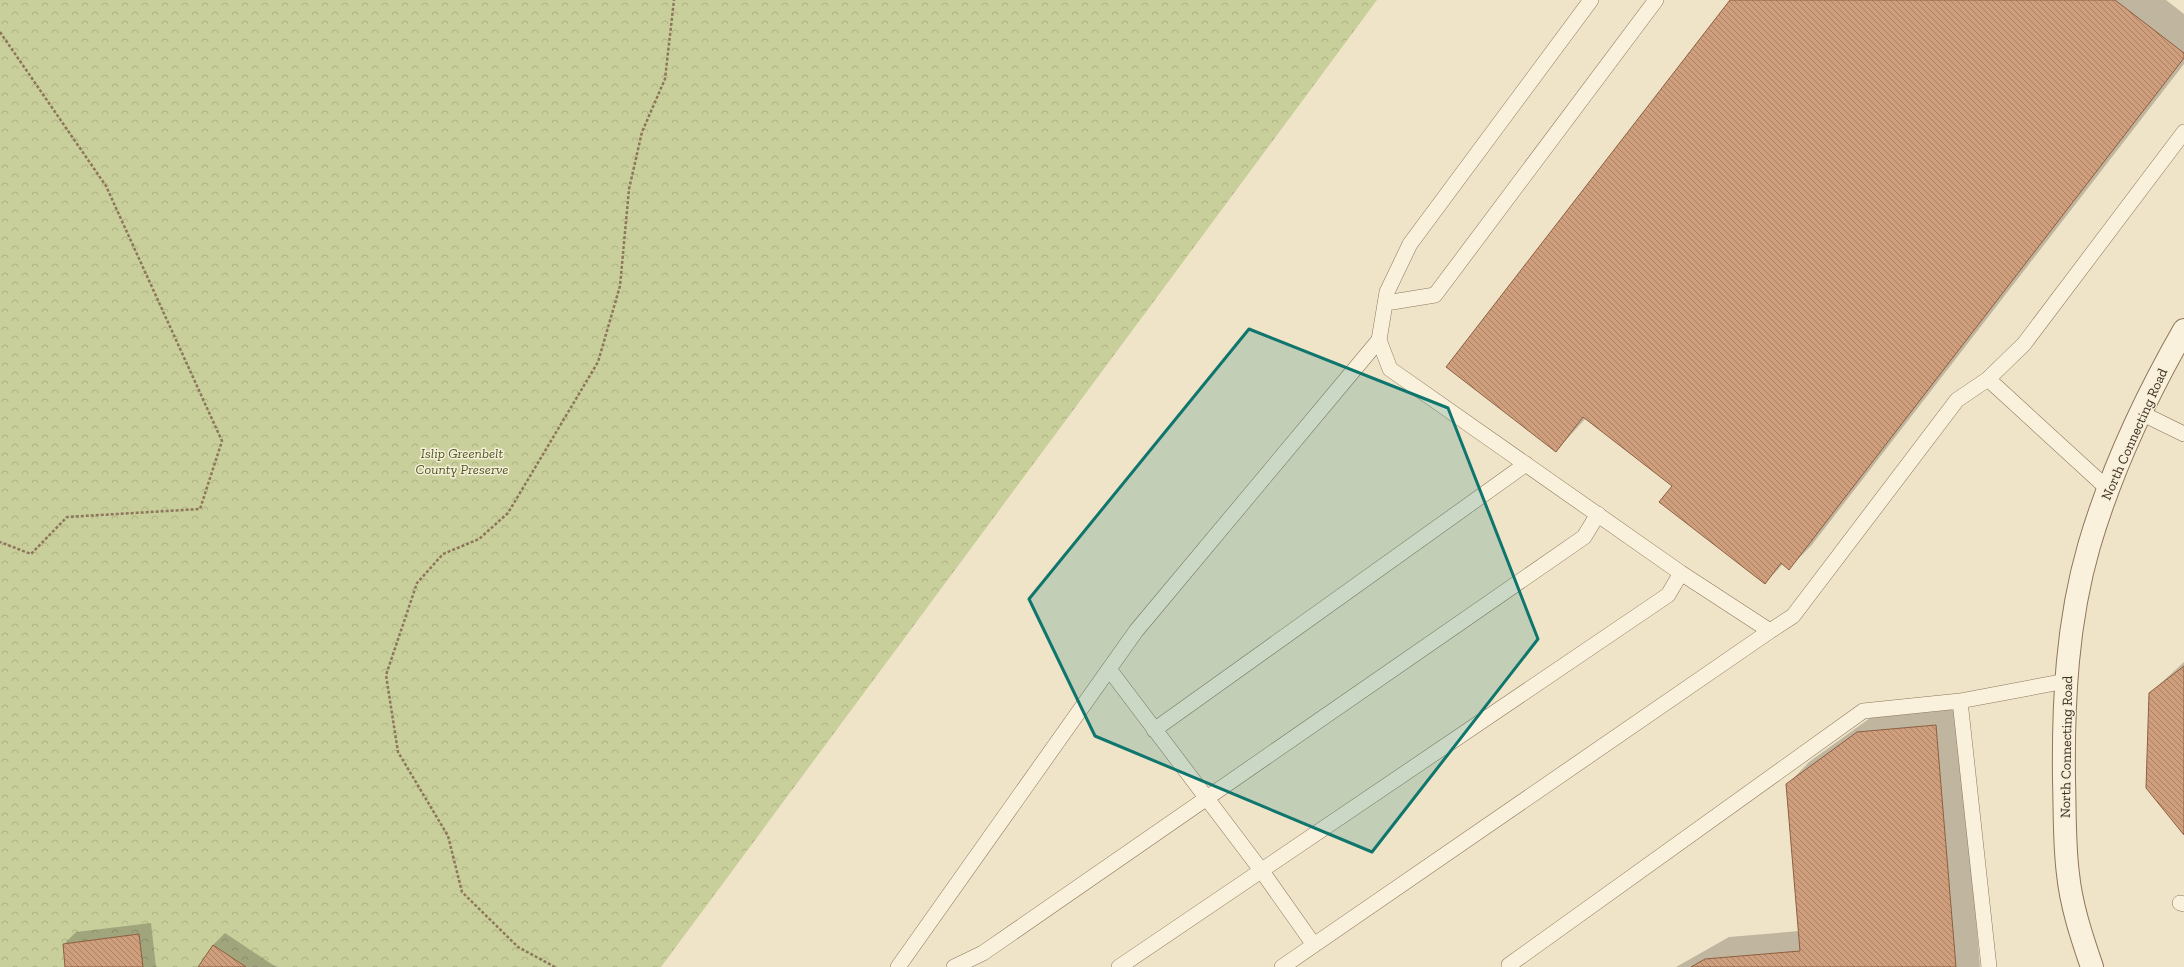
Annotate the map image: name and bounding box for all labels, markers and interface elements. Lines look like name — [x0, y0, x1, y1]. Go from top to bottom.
street label: North Connecting Road — [2098, 365, 2171, 503]
park label: Islip Greenbelt County Preserve — [416, 445, 508, 478]
street label: North Connecting Road — [2057, 675, 2076, 818]

